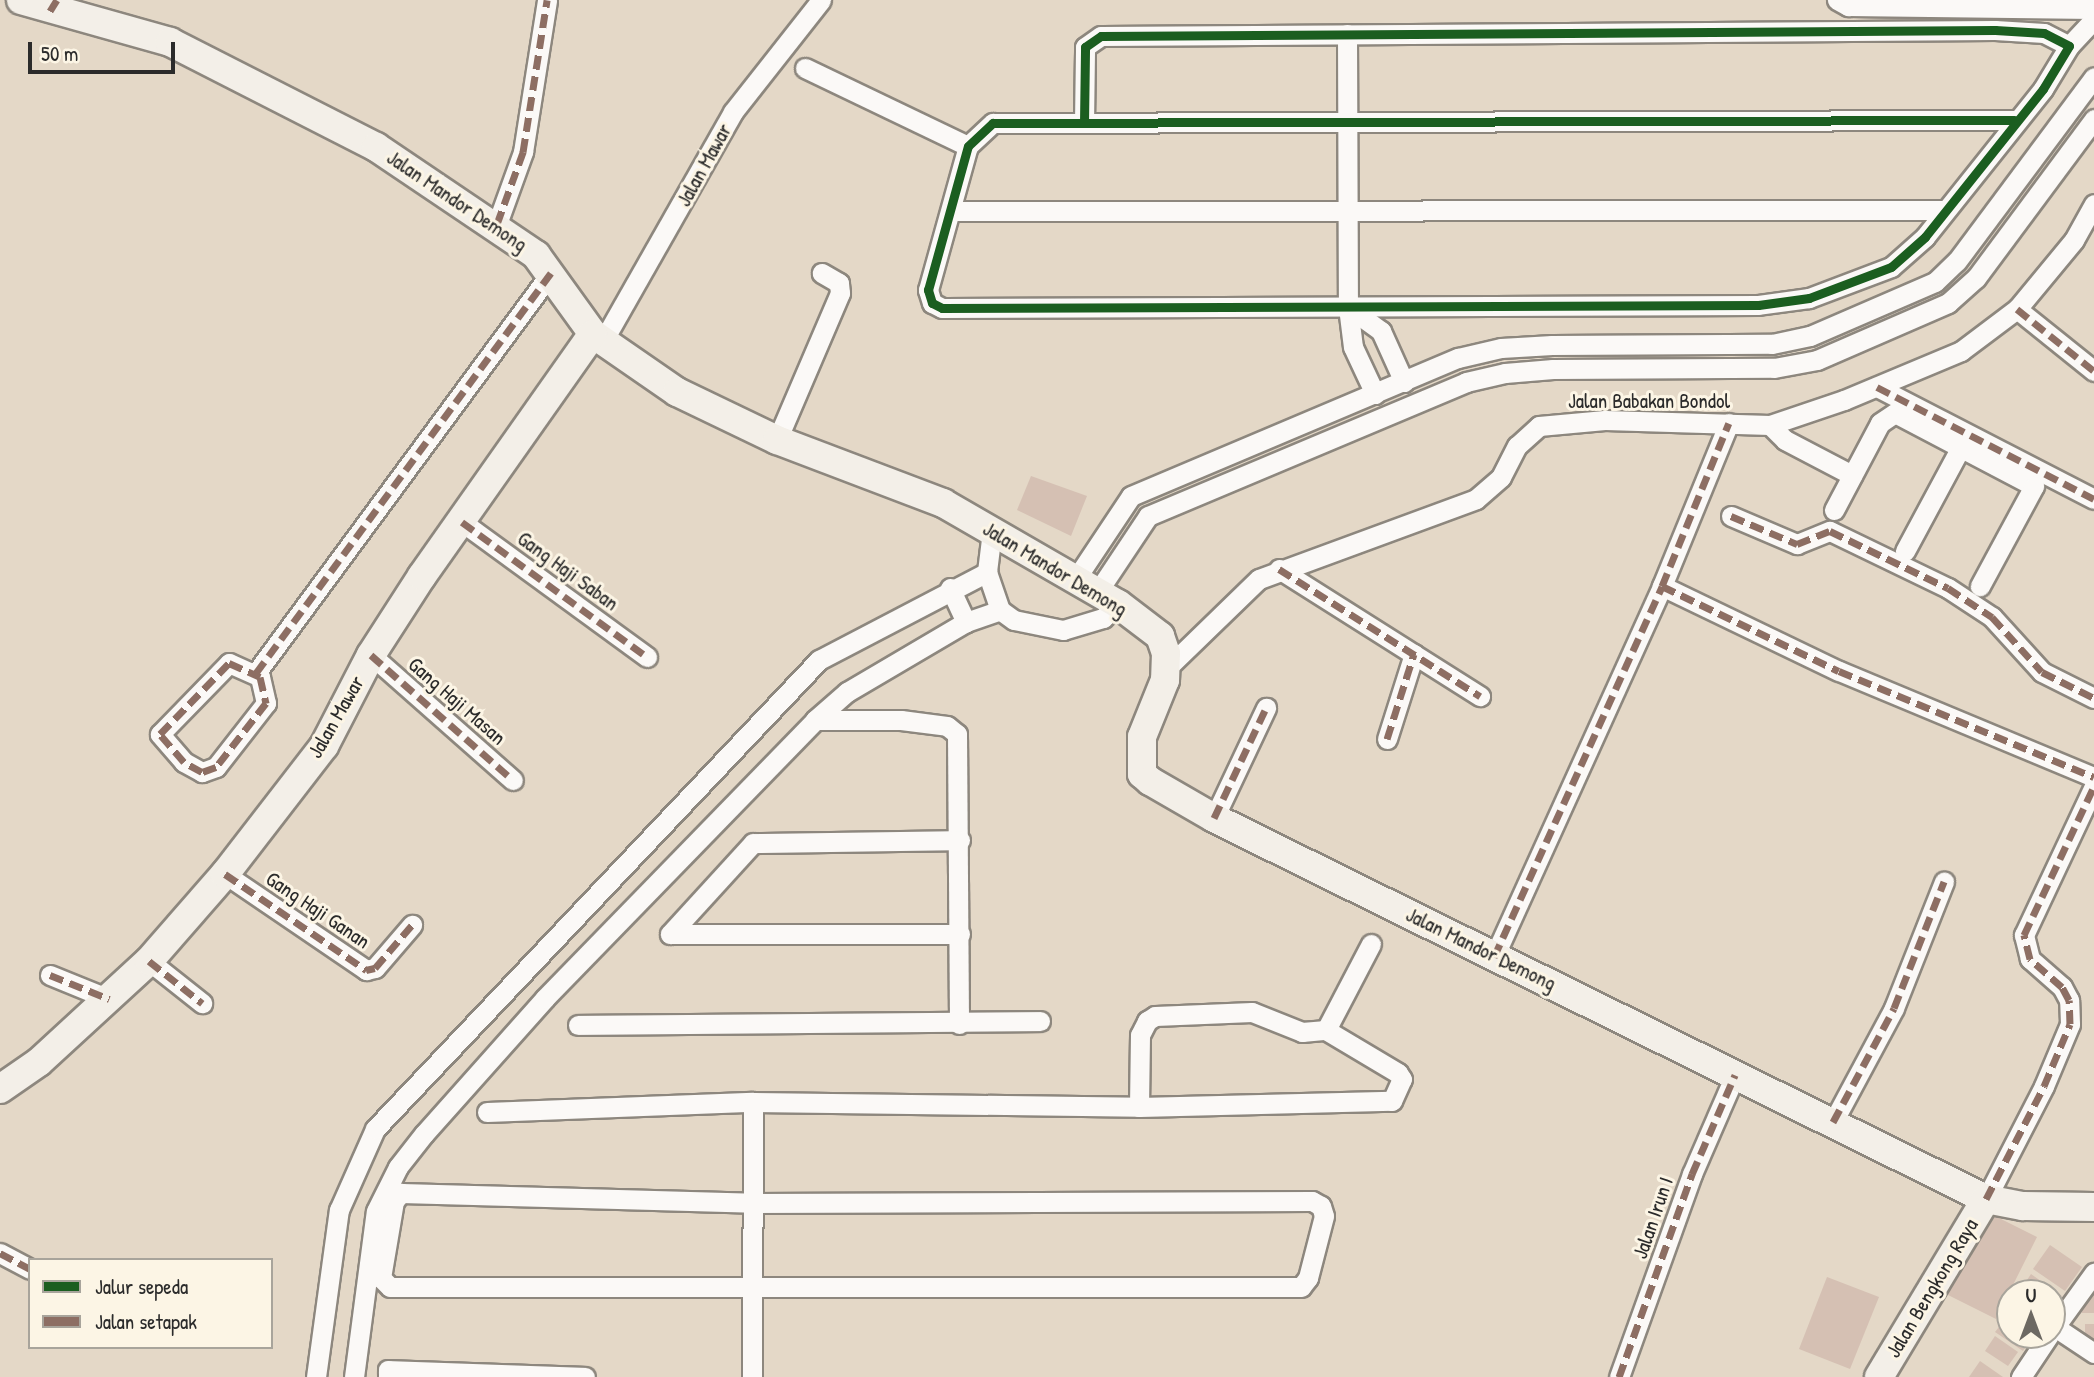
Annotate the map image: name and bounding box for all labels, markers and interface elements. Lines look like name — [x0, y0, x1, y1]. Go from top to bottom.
scale bar — [32, 28, 178, 72]
text: 50 m — [41, 39, 78, 68]
street label: Jalan Mawar — [671, 119, 737, 211]
street label: Jalan Mandor Demong — [382, 145, 532, 257]
street label: Jalan Babakan Bondol — [1568, 388, 1730, 414]
street label: Jalan Mandor Demong — [978, 516, 1132, 622]
street label: Gang Haji Saban — [513, 526, 623, 616]
street label: Gang Haji Masan — [403, 652, 511, 750]
street label: Jalan Mawar — [302, 671, 370, 763]
street label: Gang Haji Ganan — [261, 866, 375, 954]
street label: Jalan Mandor Demong — [1402, 902, 1560, 996]
street label: Jalan Irun I — [1627, 1174, 1679, 1262]
street label: Jalan Bengkong Raya — [1881, 1214, 1983, 1362]
legend — [28, 1258, 273, 1349]
text: Jalur sepeda — [95, 1272, 188, 1301]
north arrow — [1996, 1279, 2066, 1349]
text: U — [2026, 1282, 2036, 1308]
text: Jalan setapak — [95, 1307, 197, 1336]

